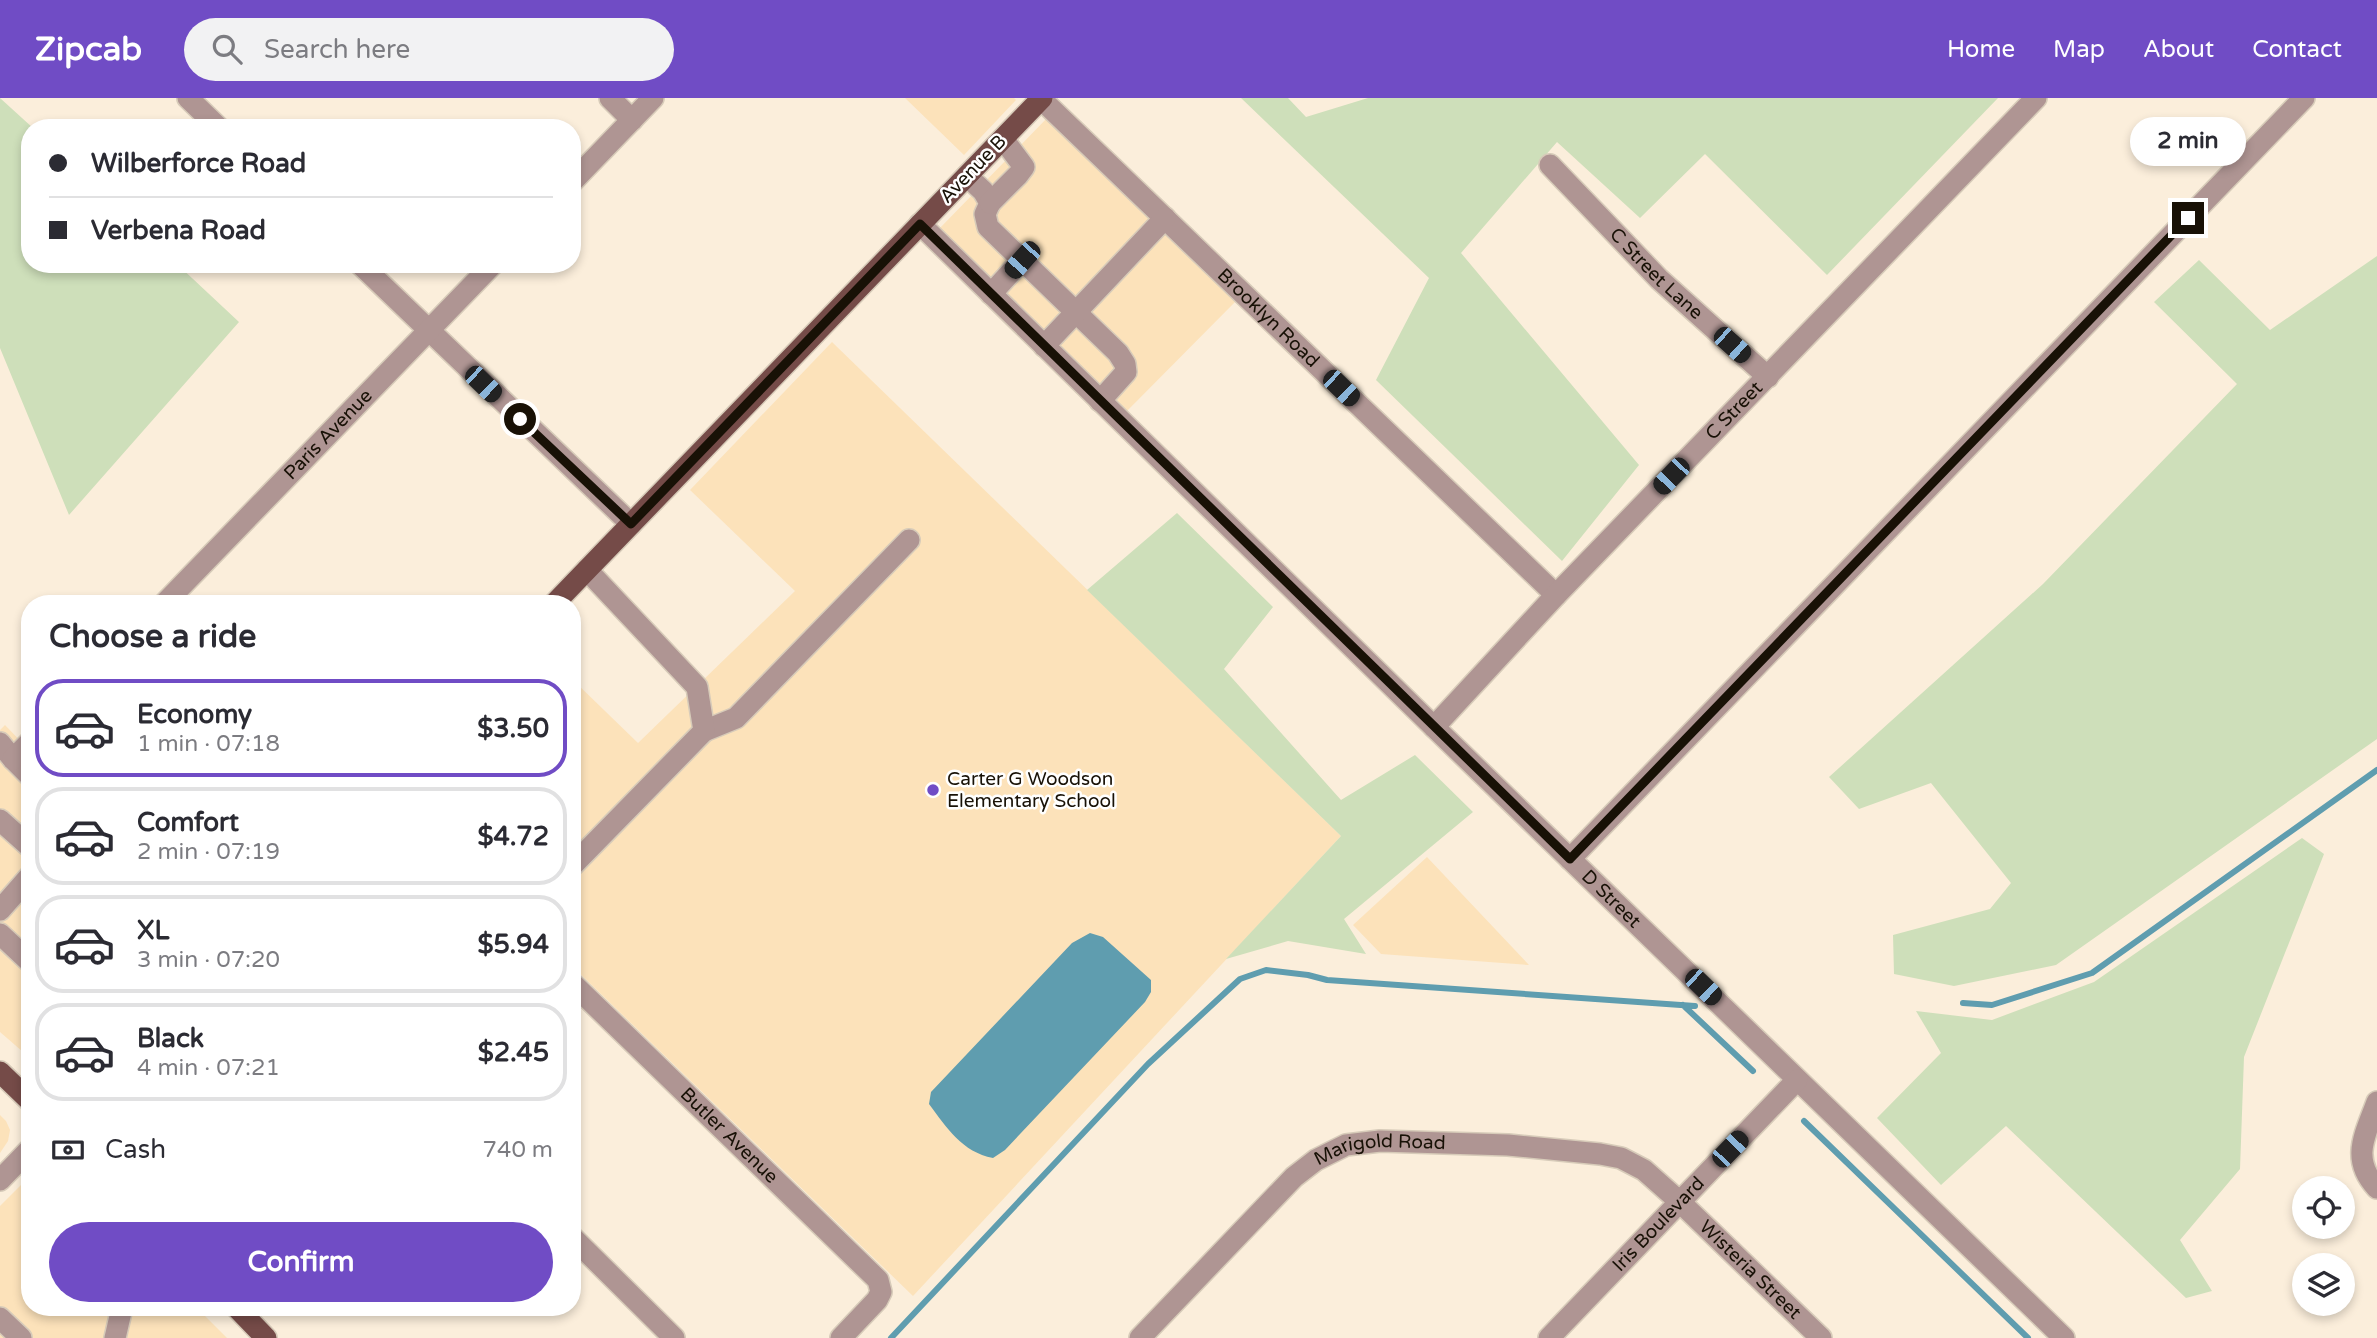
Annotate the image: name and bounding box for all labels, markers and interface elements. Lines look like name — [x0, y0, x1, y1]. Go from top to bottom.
search box — [184, 18, 674, 81]
text: Zipcab — [35, 30, 142, 69]
icon: search — [208, 30, 246, 68]
text: Search here — [264, 34, 410, 65]
text: Home — [1947, 35, 2015, 64]
text: Map — [2053, 35, 2105, 64]
text: About — [2143, 35, 2214, 64]
text: Contact — [2252, 35, 2342, 64]
callout: 2 min — [2130, 116, 2246, 166]
text: 2 min — [2157, 127, 2219, 155]
street label: Avenue B — [935, 130, 1011, 208]
text: Wilberforce Road — [91, 148, 306, 179]
route end — [2172, 202, 2204, 234]
text: Verbena Road — [91, 215, 266, 246]
street label: C Street Lane — [1605, 223, 1707, 324]
car — [1001, 237, 1044, 283]
street label: Brooklyn Road — [1213, 264, 1324, 372]
car — [1710, 323, 1755, 367]
car — [461, 362, 506, 406]
car — [1319, 366, 1364, 410]
street label: C Street — [1701, 377, 1767, 444]
street label: Paris Avenue — [279, 385, 377, 484]
route start — [504, 403, 536, 435]
car — [1649, 454, 1694, 498]
text: Choose a ride — [49, 618, 256, 656]
icon: car — [53, 697, 116, 760]
text: Economy — [137, 699, 252, 730]
text: $3.50 — [477, 713, 549, 744]
text: 1 min · 07:18 — [137, 730, 280, 758]
place label: Carter G Woodson Elementary School — [947, 768, 1116, 812]
marker: Carter G Woodson Elementary School — [925, 782, 941, 798]
icon: car — [53, 805, 116, 868]
text: Comfort — [137, 807, 239, 838]
text: $4.72 — [477, 821, 549, 852]
text: 2 min · 07:19 — [137, 838, 280, 866]
street label: D Street — [1577, 865, 1645, 932]
icon: car — [53, 913, 116, 976]
text: XL — [137, 915, 169, 946]
text: $5.94 — [477, 929, 549, 960]
text: 3 min · 07:20 — [137, 946, 280, 974]
car — [1681, 965, 1726, 1009]
icon: car — [53, 1021, 116, 1084]
text: Black — [137, 1023, 204, 1054]
text: $2.45 — [478, 1037, 549, 1068]
text: 4 min · 07:21 — [137, 1054, 280, 1082]
street label: Butler Avenue — [676, 1083, 783, 1188]
car — [1708, 1127, 1753, 1171]
street label: Marigold Road — [1311, 1130, 1446, 1170]
icon: cash — [49, 1131, 87, 1169]
text: Cash — [105, 1134, 166, 1165]
text: 740 m — [483, 1136, 553, 1164]
street label: Iris Boulevard — [1608, 1172, 1709, 1276]
map controls — [2292, 1176, 2355, 1316]
button: locate — [2292, 1176, 2355, 1239]
street label: Wisteria Street — [1695, 1216, 1806, 1324]
button: Confirm — [49, 1222, 553, 1302]
button: layers — [2292, 1253, 2355, 1316]

